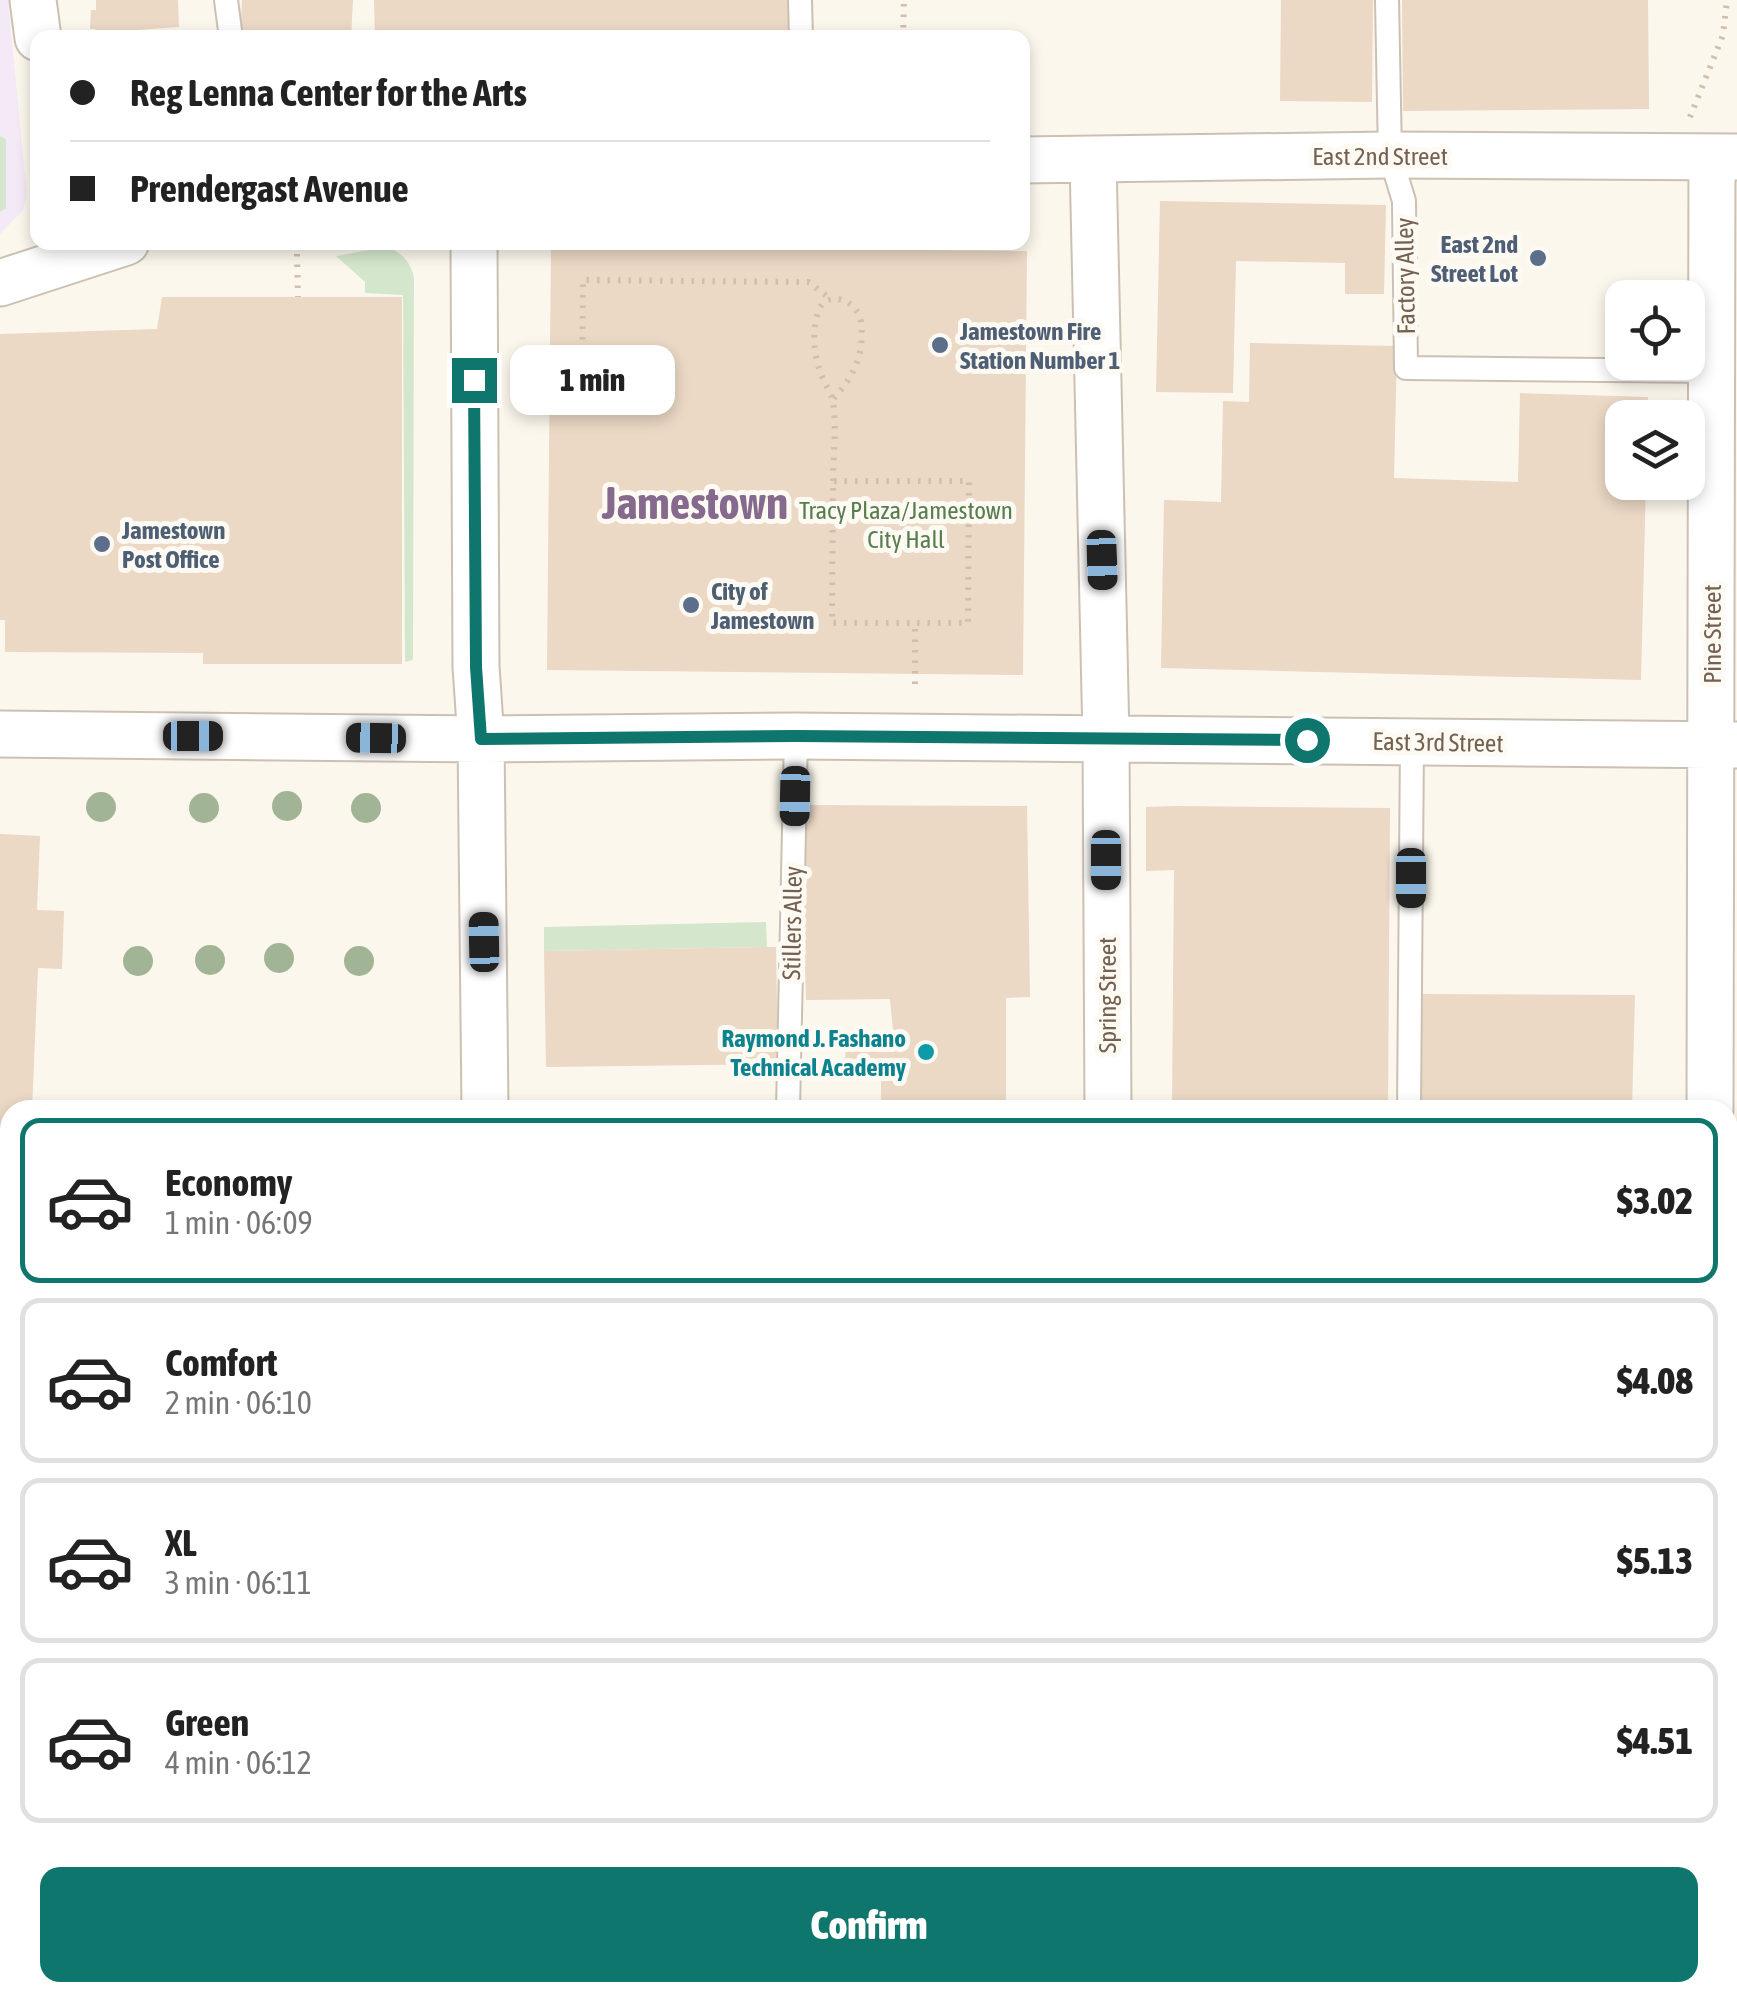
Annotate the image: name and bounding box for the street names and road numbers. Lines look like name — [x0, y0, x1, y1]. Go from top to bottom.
street label: East 2nd Street — [1312, 142, 1448, 170]
street label: Factory Alley — [1390, 217, 1420, 335]
street label: Pine Street — [1698, 584, 1726, 684]
street label: East 3rd Street — [1372, 727, 1504, 757]
street label: Stillers Alley — [777, 866, 807, 980]
street label: Spring Street — [1093, 937, 1121, 1053]

